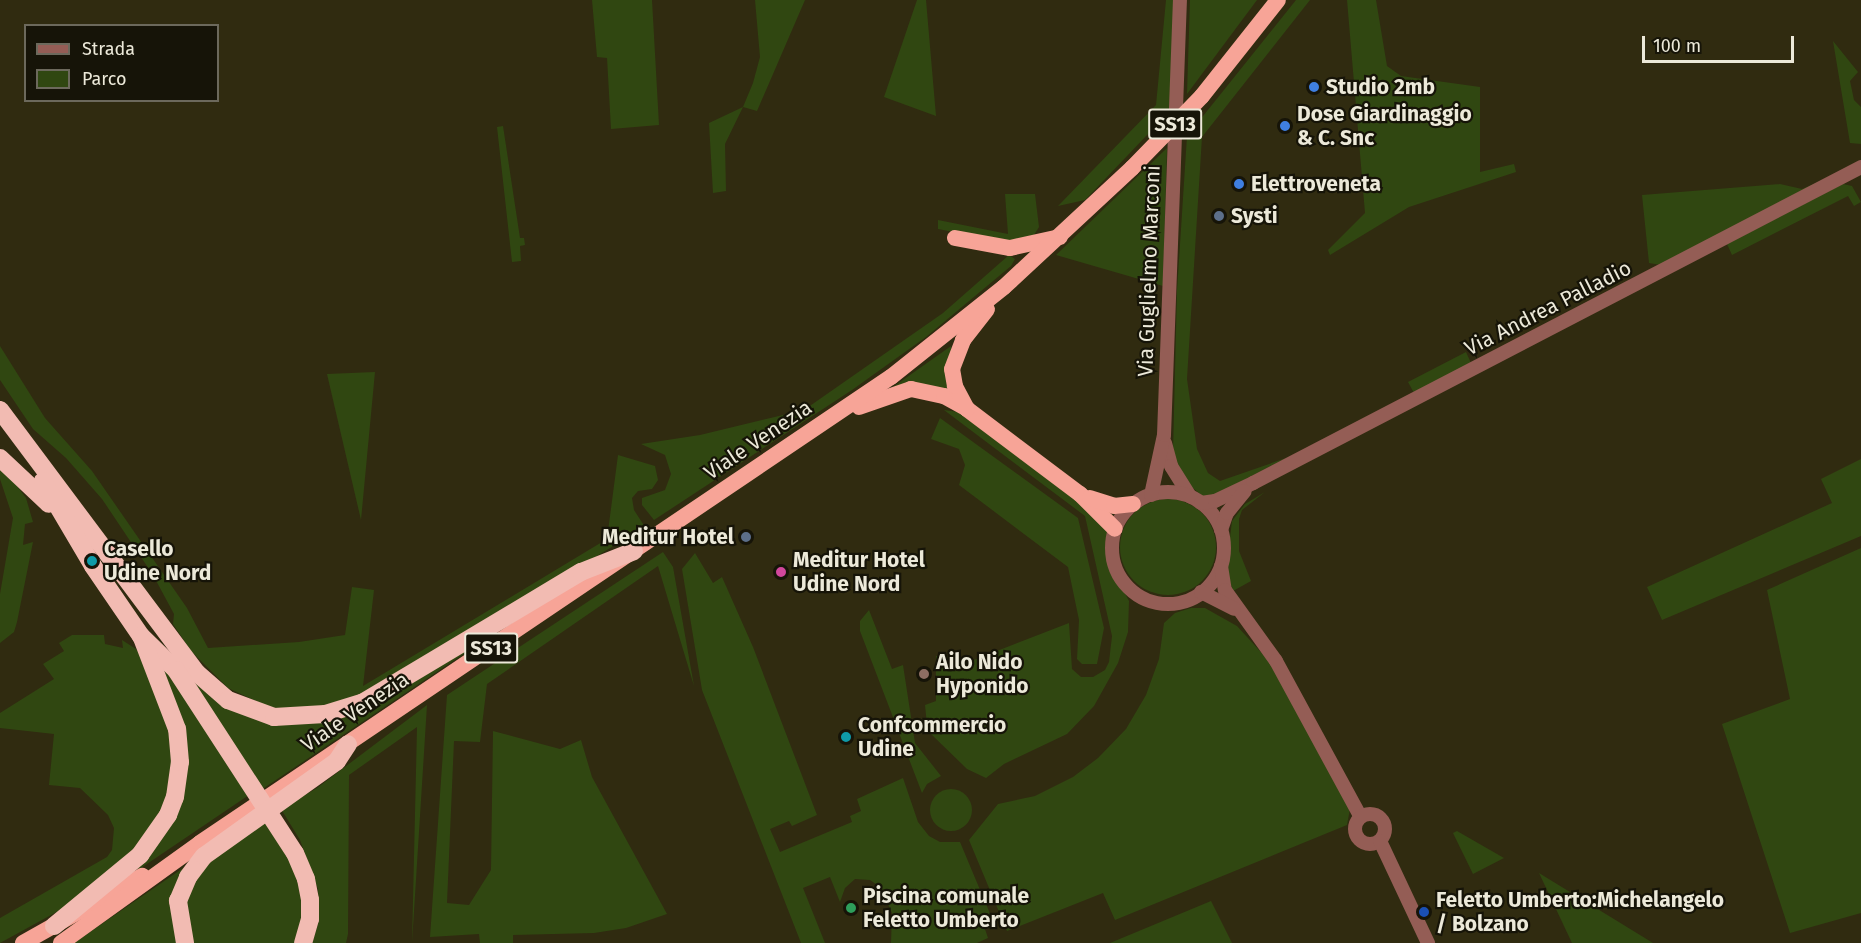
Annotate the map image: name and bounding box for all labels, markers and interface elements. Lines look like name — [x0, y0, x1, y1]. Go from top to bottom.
legend — [24, 24, 219, 102]
scale bar — [1645, 24, 1796, 62]
text: 100 m — [1653, 35, 1701, 57]
text: Strada — [82, 38, 135, 60]
text: Parco — [82, 68, 126, 90]
place label: Studio 2mb — [1326, 74, 1435, 100]
marker: Studio 2mb — [1307, 80, 1321, 94]
place label: Dose Giardinaggio & C. Snc — [1297, 101, 1472, 151]
road number: SS13 — [1148, 107, 1202, 141]
marker: Dose Giardinaggio & C. Snc — [1278, 119, 1292, 133]
street label: Via Guglielmo Marconi — [1133, 165, 1165, 377]
place label: Elettroveneta — [1251, 171, 1381, 197]
marker: Elettroveneta — [1232, 177, 1246, 191]
place label: Systi — [1231, 203, 1278, 229]
marker: Systi — [1212, 209, 1226, 223]
street label: Via Andrea Palladio — [1460, 255, 1636, 361]
street label: Viale Venezia — [699, 395, 817, 485]
place label: Meditur Hotel — [602, 524, 734, 550]
marker: Meditur Hotel — [739, 530, 753, 544]
place label: Casello Udine Nord — [104, 536, 211, 586]
place label: Meditur Hotel Udine Nord — [793, 547, 925, 597]
marker: Casello Udine Nord — [85, 554, 99, 568]
marker: Meditur Hotel Udine Nord — [774, 565, 788, 579]
road number: SS13 — [464, 631, 518, 665]
place label: Ailo Nido Hyponido — [936, 649, 1029, 699]
street label: Viale Venezia — [296, 667, 414, 757]
marker: Ailo Nido Hyponido — [917, 667, 931, 681]
place label: Confcommercio Udine — [858, 712, 1006, 762]
marker: Confcommercio Udine — [839, 730, 853, 744]
place label: Piscina comunale Feletto Umberto — [863, 883, 1029, 933]
place label: Feletto Umberto:Michelangelo / Bolzano — [1436, 887, 1724, 937]
marker: Piscina comunale Feletto Umberto — [844, 901, 858, 915]
marker: Feletto Umberto:Michelangelo / Bolzano — [1417, 905, 1431, 919]

